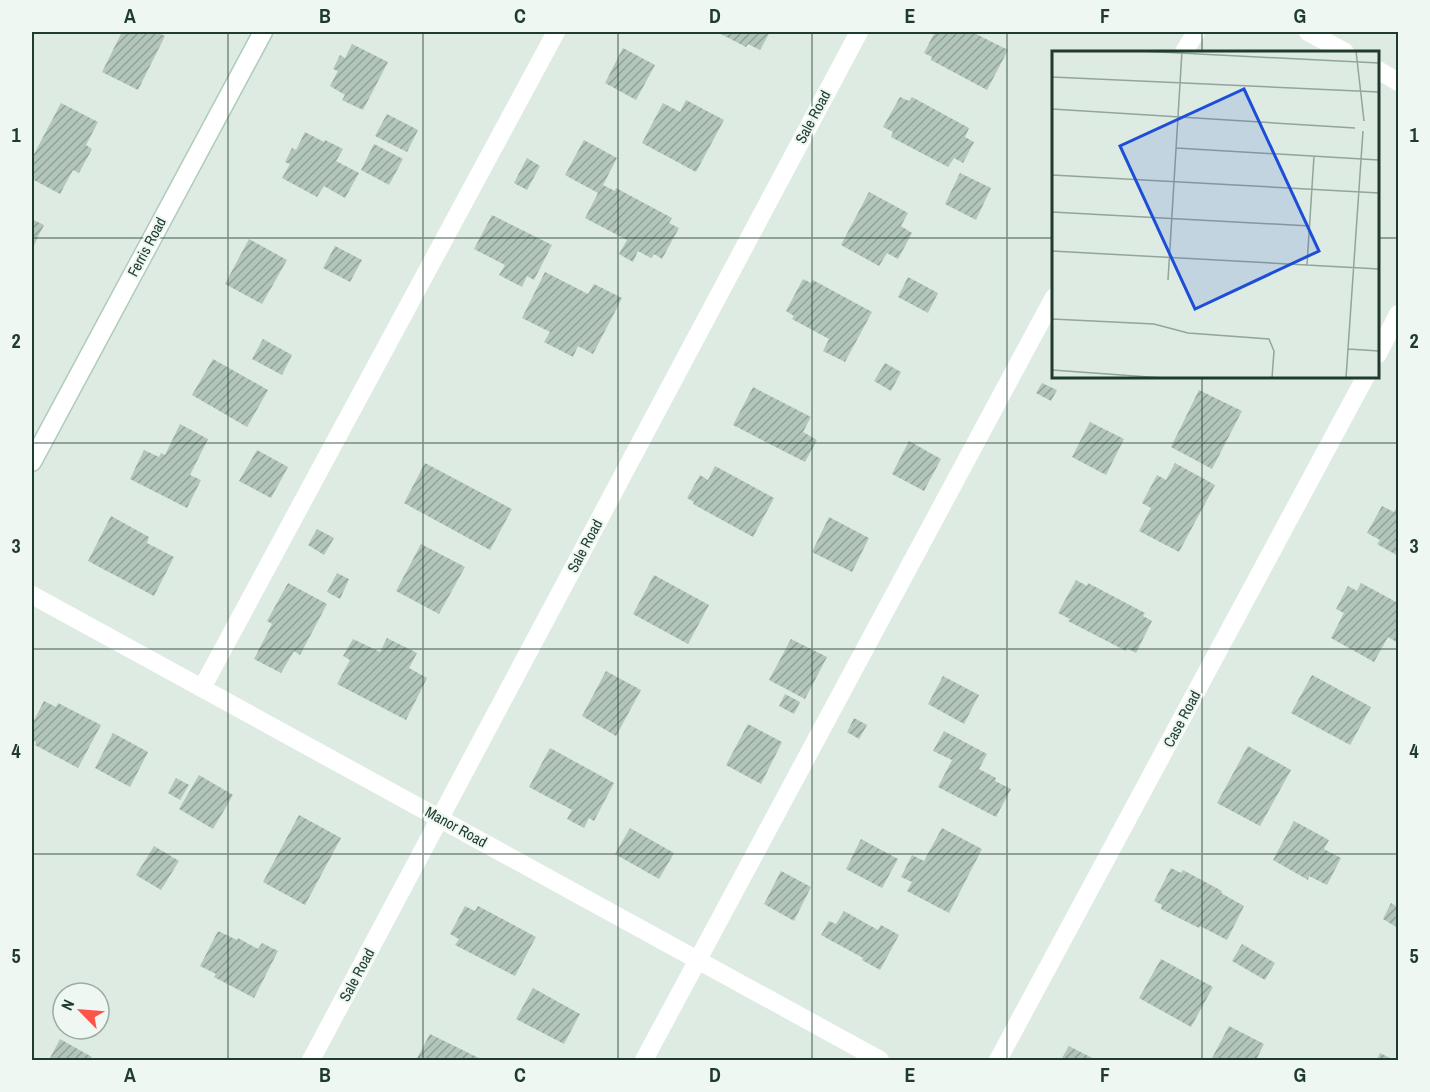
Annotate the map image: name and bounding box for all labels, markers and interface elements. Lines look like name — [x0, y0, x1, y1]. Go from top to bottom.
text: A — [124, 2, 136, 29]
text: B — [319, 2, 331, 29]
text: C — [514, 2, 526, 29]
text: D — [709, 2, 721, 29]
text: E — [905, 2, 916, 29]
text: F — [1100, 2, 1110, 29]
text: G — [1294, 2, 1306, 29]
inset map — [1052, 51, 1379, 378]
street label: Sale Road — [790, 86, 835, 147]
text: 1 — [11, 121, 21, 148]
text: 1 — [1409, 121, 1419, 148]
street label: Ferris Road — [122, 213, 171, 280]
text: 2 — [11, 327, 21, 354]
text: 2 — [1409, 327, 1419, 354]
street label: Sale Road — [562, 515, 607, 576]
text: 3 — [11, 532, 21, 559]
text: 3 — [1409, 532, 1419, 559]
street label: Case Road — [1158, 687, 1205, 751]
text: 4 — [11, 737, 21, 764]
text: 4 — [1409, 737, 1419, 764]
street label: Manor Road — [422, 801, 491, 852]
text: 5 — [11, 942, 21, 969]
text: 5 — [1409, 942, 1419, 969]
street label: Sale Road — [334, 944, 379, 1005]
north arrow — [51, 981, 111, 1041]
text: N — [55, 996, 79, 1014]
text: A — [124, 1061, 136, 1088]
text: B — [319, 1061, 331, 1088]
text: C — [514, 1061, 526, 1088]
text: D — [709, 1061, 721, 1088]
text: E — [905, 1061, 916, 1088]
text: F — [1100, 1061, 1110, 1088]
text: G — [1294, 1061, 1306, 1088]

